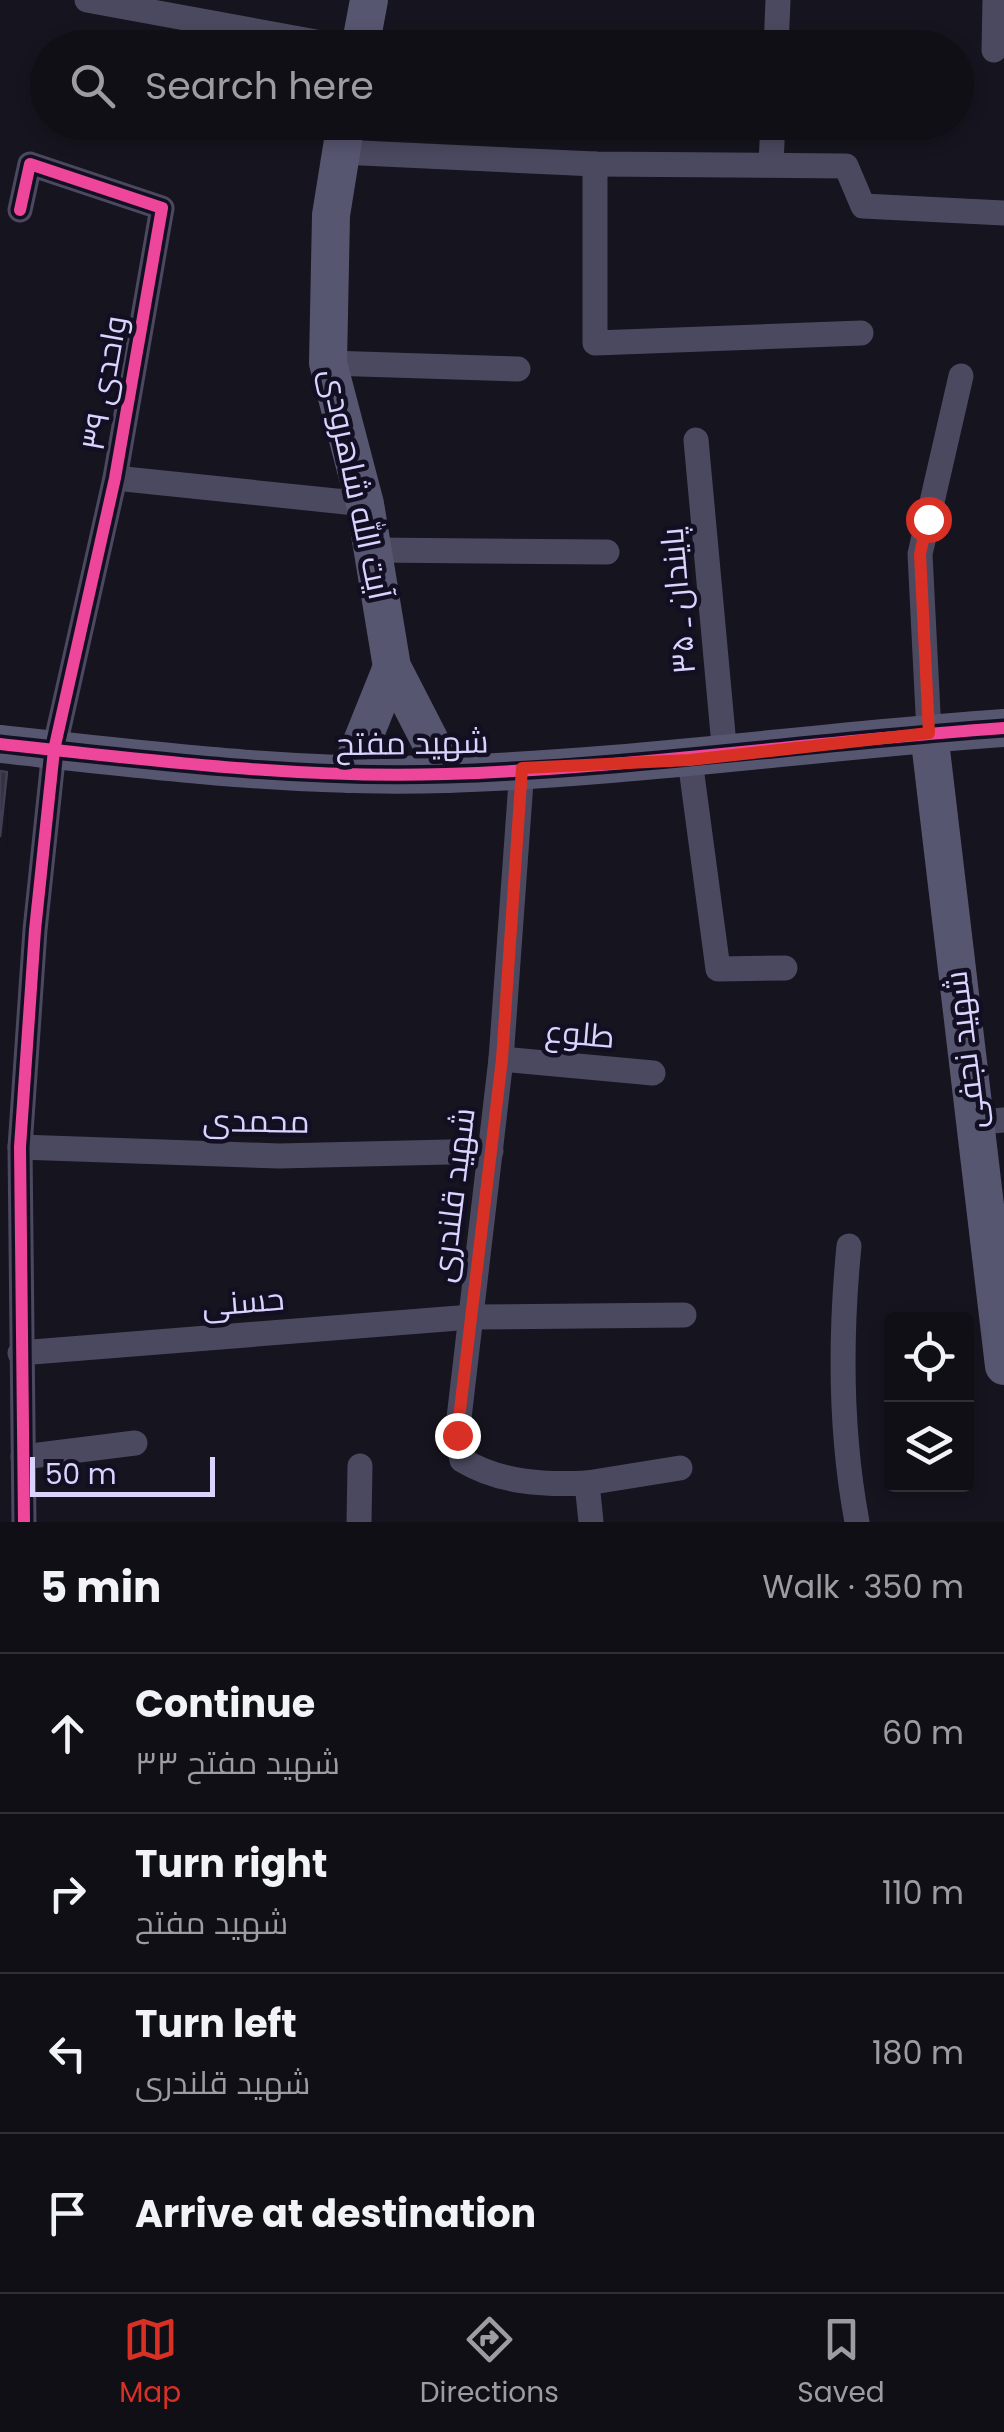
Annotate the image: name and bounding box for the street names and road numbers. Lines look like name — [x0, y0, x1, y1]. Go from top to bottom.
street label: واحدی ۳۹ — [70, 312, 138, 454]
street label: آیت الله شاهرودی — [310, 364, 403, 604]
street label: پایندان ـ ۳۵ — [649, 525, 706, 676]
street label: شهید مفتح — [335, 719, 489, 766]
street label: شهید نجفی — [932, 968, 997, 1132]
street label: طلوع — [543, 1008, 617, 1059]
street label: محمدی — [202, 1097, 310, 1144]
street label: شهید قلندری — [419, 1105, 486, 1285]
street label: حسنی — [200, 1275, 286, 1328]

